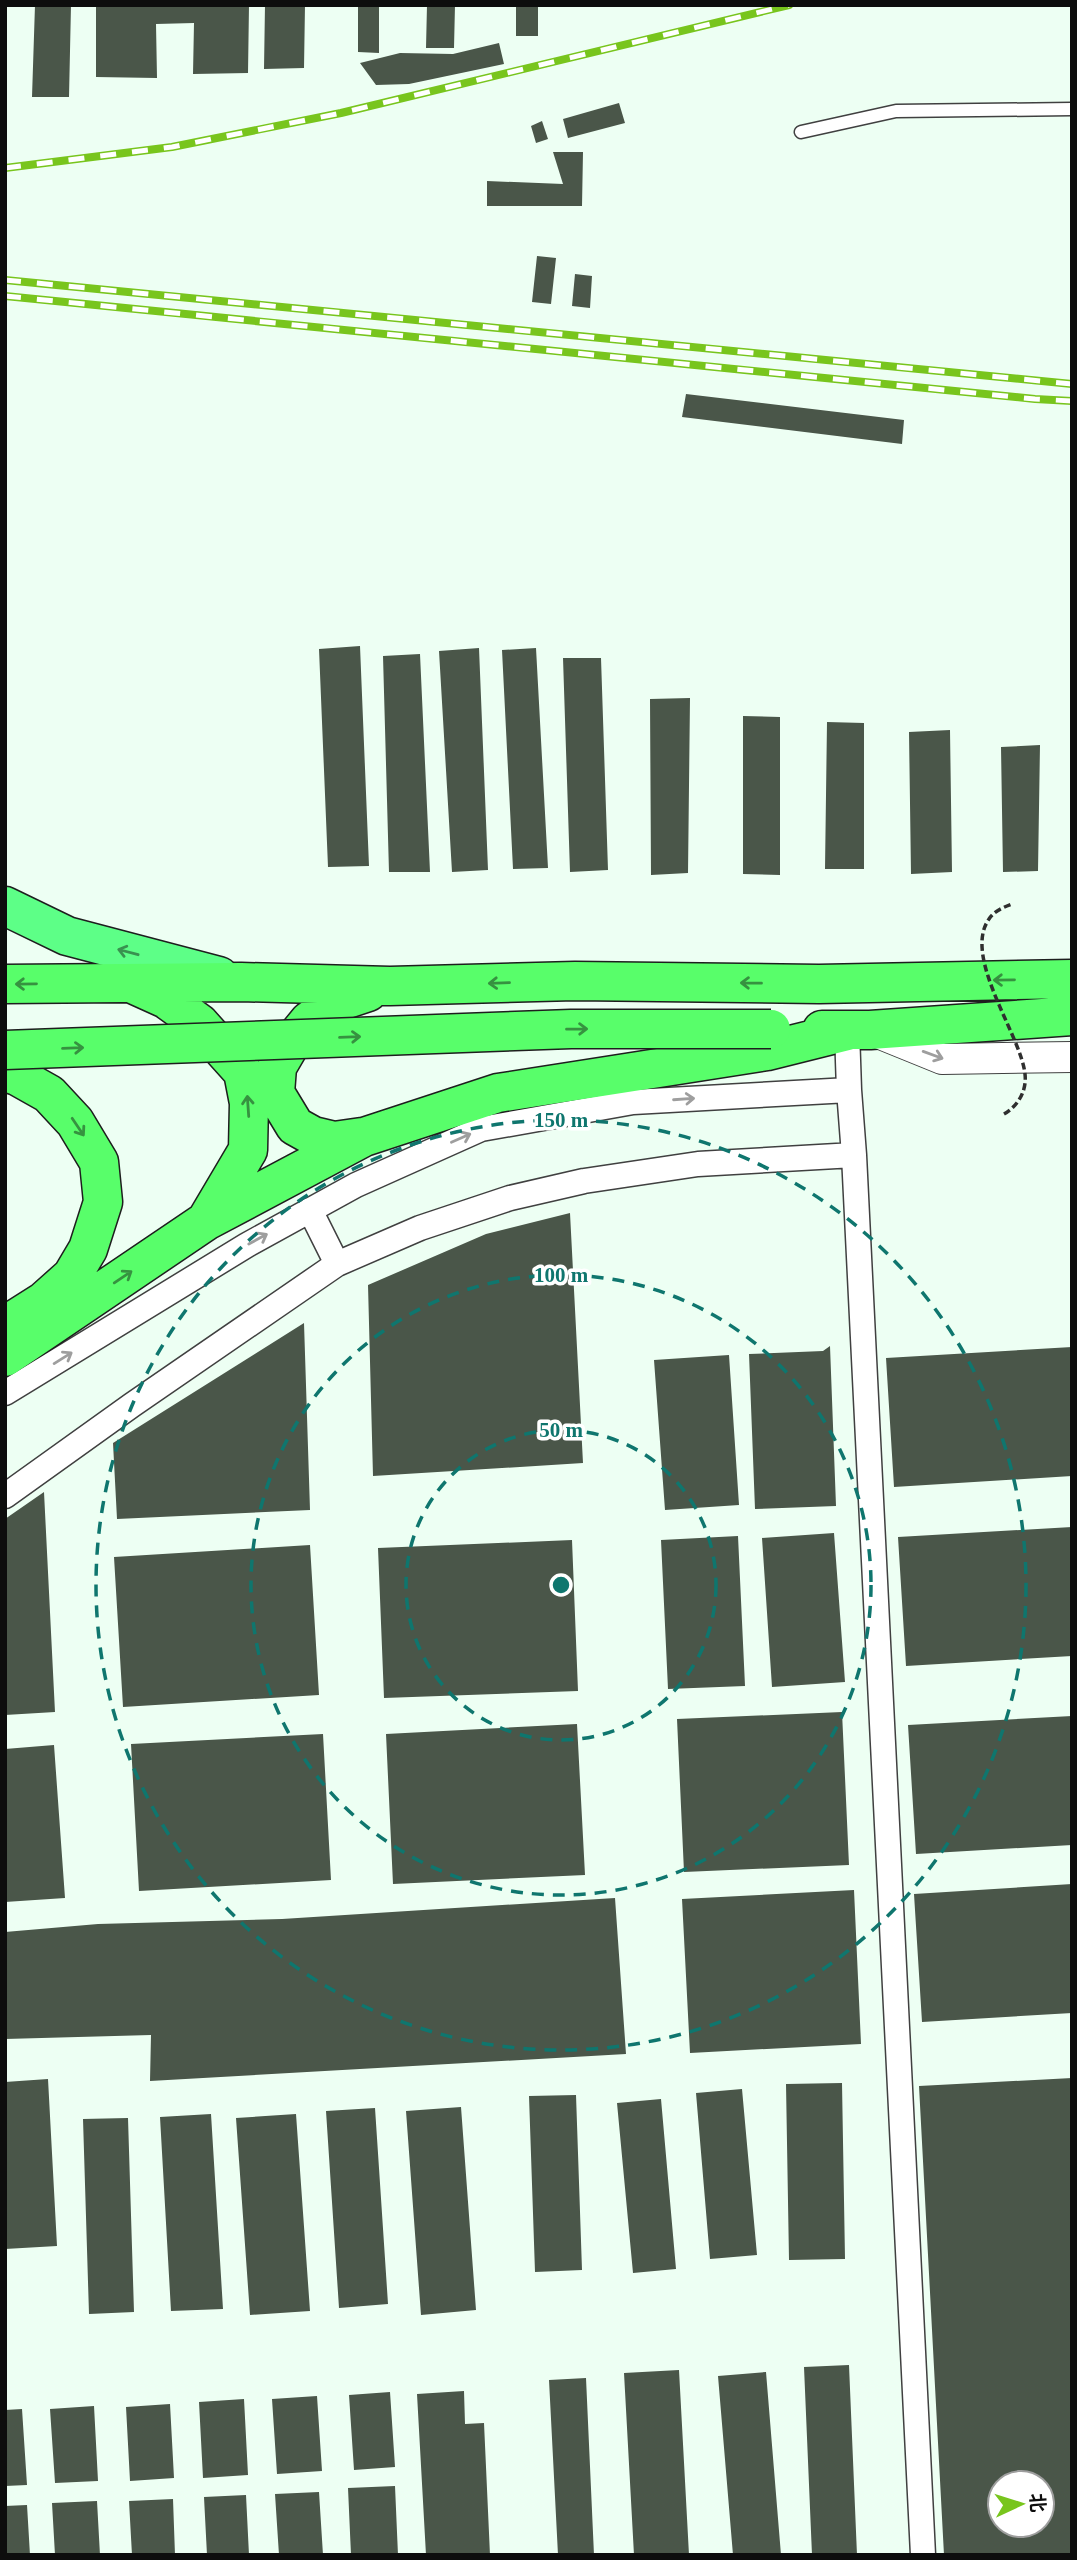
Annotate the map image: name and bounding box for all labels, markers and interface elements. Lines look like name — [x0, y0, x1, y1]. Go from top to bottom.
one-way arrow — [117, 945, 139, 958]
one-way arrow — [992, 974, 1015, 987]
one-way arrow — [488, 976, 511, 990]
one-way arrow — [740, 976, 763, 990]
one-way arrow — [14, 977, 37, 991]
one-way arrow — [565, 1022, 588, 1036]
one-way arrow — [338, 1031, 361, 1044]
one-way arrow — [62, 1041, 85, 1054]
one-way arrow — [922, 1050, 943, 1062]
one-way arrow — [672, 1092, 695, 1105]
one-way arrow — [241, 1095, 254, 1118]
text: 150 m — [534, 1108, 589, 1132]
one-way arrow — [70, 1117, 85, 1136]
one-way arrow — [450, 1131, 471, 1144]
one-way arrow — [247, 1232, 267, 1246]
text: 100 m — [534, 1263, 589, 1287]
one-way arrow — [112, 1270, 132, 1284]
one-way arrow — [53, 1350, 73, 1364]
text: 50 m — [539, 1418, 583, 1442]
centre of rings — [549, 1573, 573, 1597]
north arrow — [986, 2469, 1056, 2539]
text: 北 — [1026, 2493, 1049, 2513]

